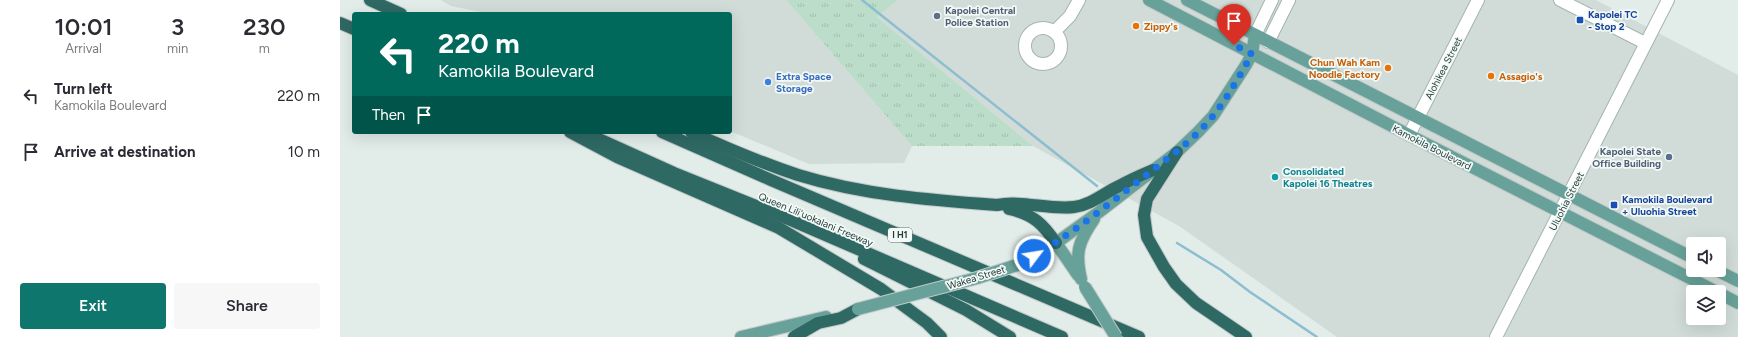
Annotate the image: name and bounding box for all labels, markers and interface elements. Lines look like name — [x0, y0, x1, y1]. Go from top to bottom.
place label: Kapolei Central Police Station — [945, 4, 1016, 29]
pin — [1217, 4, 1251, 45]
place label: Kapolei TC - Stop 2 — [1588, 8, 1638, 33]
icon: arrive — [1223, 10, 1245, 32]
marker: Kapolei Central Police Station — [932, 11, 942, 21]
text: 10:01 — [55, 12, 112, 41]
text: 3 — [171, 12, 184, 41]
text: 230 — [243, 12, 285, 41]
marker: Kapolei TC - Stop 2 — [1575, 15, 1585, 25]
place label: Zippy's — [1144, 20, 1178, 33]
marker: Zippy's — [1131, 21, 1141, 31]
text: 220 m — [438, 26, 520, 60]
icon: left — [372, 28, 424, 80]
street label: Alohikea Street — [1422, 35, 1465, 102]
text: Arrival — [65, 41, 102, 56]
text: min — [167, 41, 188, 56]
text: m — [259, 41, 270, 56]
place label: Chun Wah Kam Noodle Factory — [1309, 56, 1380, 81]
text: Kamokila Boulevard — [438, 60, 594, 82]
marker: Chun Wah Kam Noodle Factory — [1383, 63, 1393, 73]
place label: Extra Space Storage — [776, 70, 832, 95]
place label: Assagio's — [1499, 70, 1543, 83]
marker: Assagio's — [1486, 71, 1496, 81]
marker: Extra Space Storage — [763, 77, 773, 87]
text: Turn left — [54, 80, 112, 98]
icon: left — [20, 85, 42, 107]
text: 220 m — [277, 87, 320, 105]
text: Kamokila Boulevard — [54, 98, 167, 113]
icon: arrive — [413, 104, 435, 126]
text: Then — [372, 106, 405, 124]
street label: Kamokila Boulevard — [1390, 122, 1474, 173]
icon: arrive — [20, 141, 42, 163]
text: Arrive at destination — [54, 143, 195, 161]
text: 10 m — [288, 143, 320, 161]
place label: Kapolei State Office Building — [1592, 145, 1661, 170]
marker: Kapolei State Office Building — [1664, 152, 1674, 162]
place label: Consolidated Kapolei 16 Theatres — [1283, 165, 1373, 190]
street label: Uluohia Street — [1546, 170, 1587, 233]
marker: Consolidated Kapolei 16 Theatres — [1270, 172, 1280, 182]
street label: Queen Liliʻuokalani Freeway — [757, 189, 876, 250]
place label: Kamokila Boulevard + Uluohia Street — [1622, 193, 1712, 218]
marker: Kamokila Boulevard + Uluohia Street — [1609, 200, 1619, 210]
road number: I H1 — [888, 228, 912, 242]
position arrow — [1013, 235, 1055, 277]
map controls — [1686, 237, 1726, 325]
button: sound — [1686, 237, 1726, 277]
street label: Wakea Street — [946, 262, 1007, 292]
button: Exit — [20, 283, 166, 329]
button: Share — [174, 283, 320, 329]
button: layers — [1686, 285, 1726, 325]

